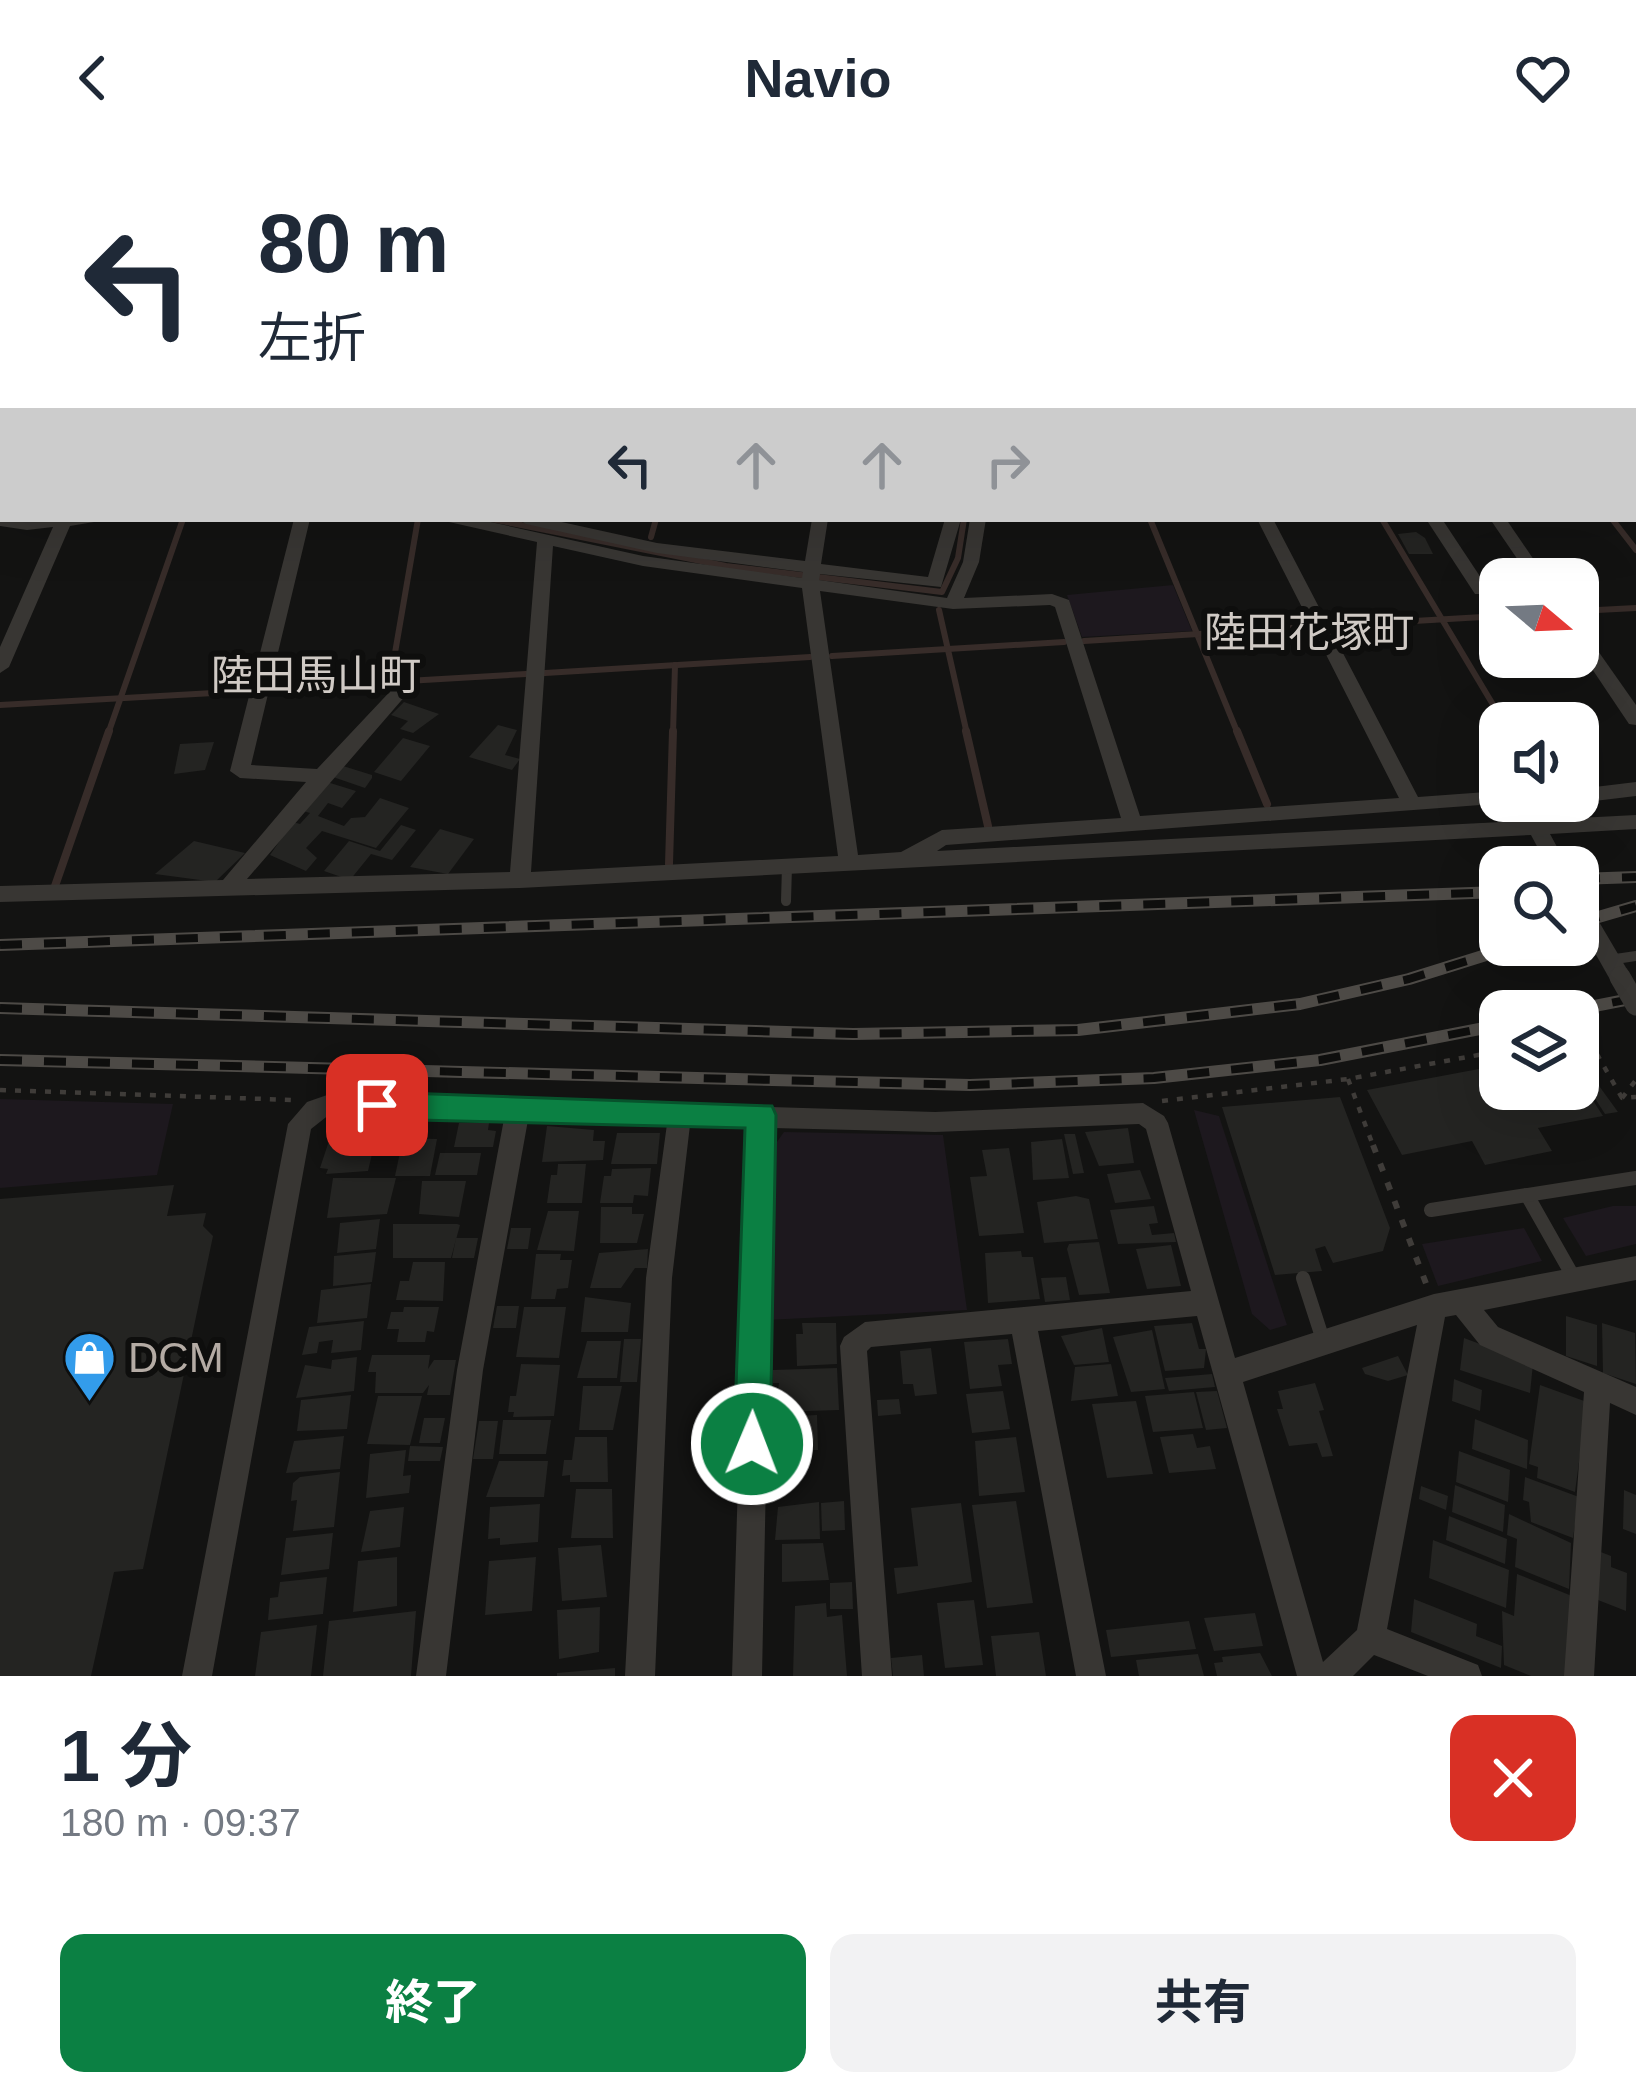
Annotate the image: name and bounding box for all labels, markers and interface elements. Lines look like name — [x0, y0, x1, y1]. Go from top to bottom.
icon: back — [60, 45, 126, 111]
icon: heart — [1510, 45, 1576, 111]
text: Navio — [744, 48, 892, 108]
text: 80 m — [258, 196, 449, 290]
icon: left — [60, 204, 216, 360]
text: 左折 — [258, 308, 366, 368]
icon: left — [597, 432, 663, 498]
icon: ahead — [723, 432, 789, 498]
icon: ahead — [849, 432, 915, 498]
icon: right — [975, 432, 1041, 498]
north arrow — [1479, 558, 1599, 678]
map controls — [1479, 558, 1599, 1110]
district label: 陸田花塚町 — [1204, 609, 1414, 656]
district label: 陸田馬山町 — [211, 652, 421, 699]
button: sound — [1479, 702, 1599, 822]
button: search — [1479, 846, 1599, 966]
button: layers — [1479, 990, 1599, 1110]
pin — [326, 1054, 428, 1156]
icon: arrive — [344, 1072, 410, 1138]
shop icon: DCM — [61, 1329, 117, 1403]
place label: DCM — [128, 1334, 224, 1381]
position arrow — [689, 1381, 815, 1507]
button: close — [1450, 1715, 1576, 1841]
text: 1 分 — [60, 1716, 192, 1796]
text: 180 m · 09:37 — [60, 1801, 301, 1844]
button: 終了 — [60, 1934, 806, 2072]
button: 共有 — [830, 1934, 1576, 2072]

